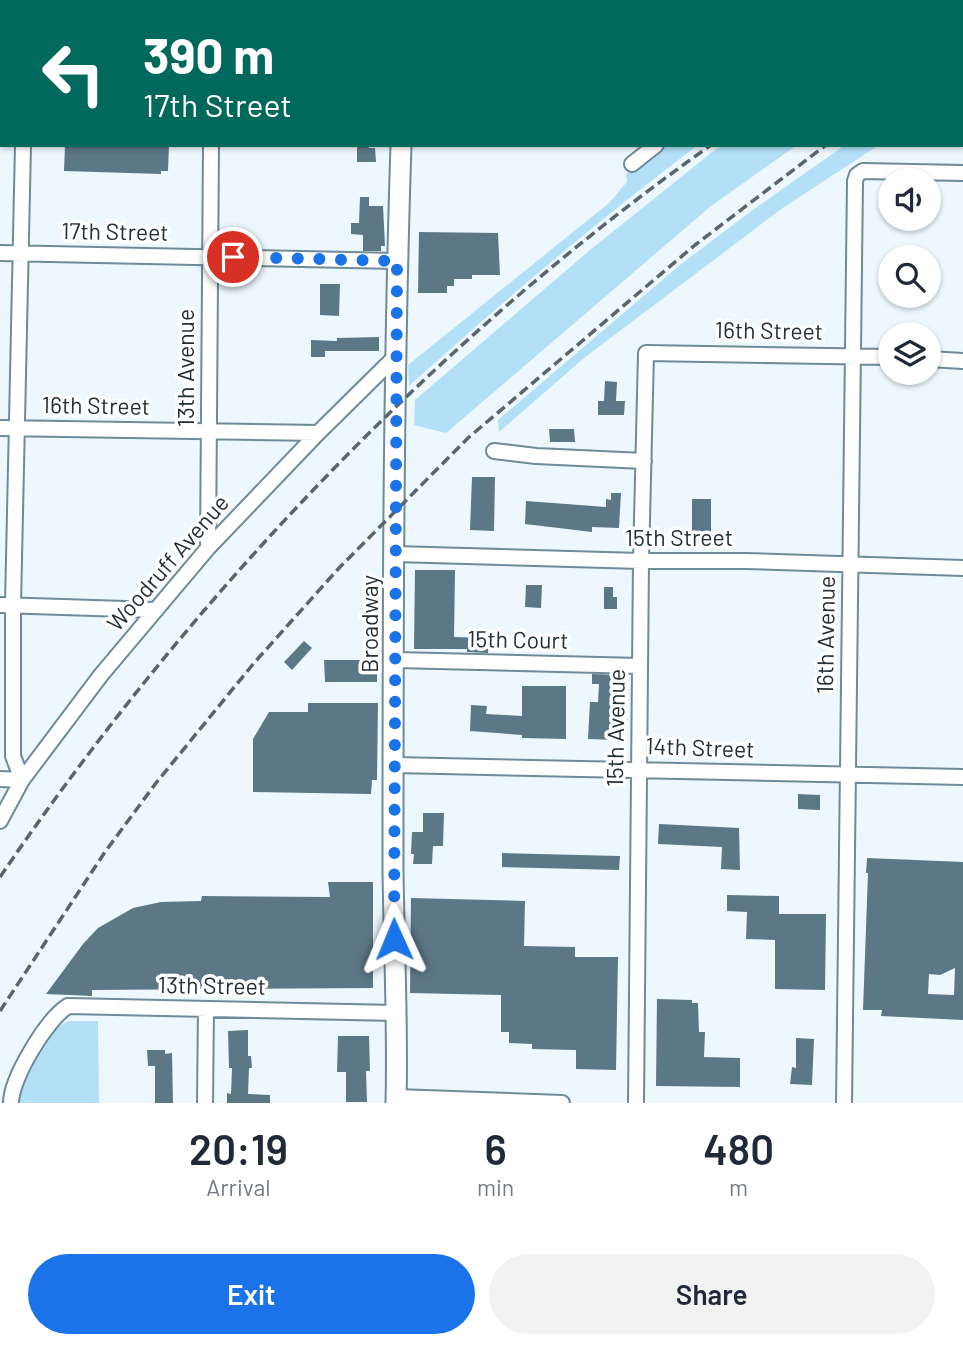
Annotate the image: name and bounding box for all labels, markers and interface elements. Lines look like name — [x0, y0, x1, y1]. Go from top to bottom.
text: 390 m — [143, 25, 274, 84]
icon: left — [28, 28, 119, 119]
text: 17th Street — [143, 85, 292, 123]
map controls — [878, 168, 941, 385]
button: sound — [878, 168, 941, 231]
street label: 17th Street — [61, 216, 169, 246]
pin — [203, 227, 263, 287]
icon: arrive — [214, 238, 252, 276]
button: search — [878, 245, 941, 308]
street label: 13th Avenue — [171, 309, 199, 427]
street label: 16th Street — [715, 315, 823, 345]
button: layers — [878, 322, 941, 385]
street label: 16th Street — [42, 390, 150, 420]
street label: Woodruff Avenue — [100, 488, 234, 636]
street label: 15th Street — [625, 523, 733, 551]
street label: Broadway — [355, 575, 383, 673]
street label: 16th Avenue — [810, 576, 840, 694]
street label: 15th Court — [467, 624, 569, 654]
street label: 15th Avenue — [600, 669, 630, 787]
street label: 14th Street — [645, 731, 755, 763]
position arrow — [357, 902, 431, 976]
street label: 13th Street — [158, 970, 266, 1000]
text: 20:19 — [189, 1123, 288, 1173]
text: 6 — [484, 1123, 507, 1173]
text: 480 — [703, 1123, 774, 1173]
text: Arrival — [206, 1173, 271, 1201]
text: min — [477, 1173, 514, 1201]
text: m — [729, 1173, 748, 1201]
button: Exit — [28, 1254, 475, 1334]
button: Share — [489, 1254, 935, 1334]

